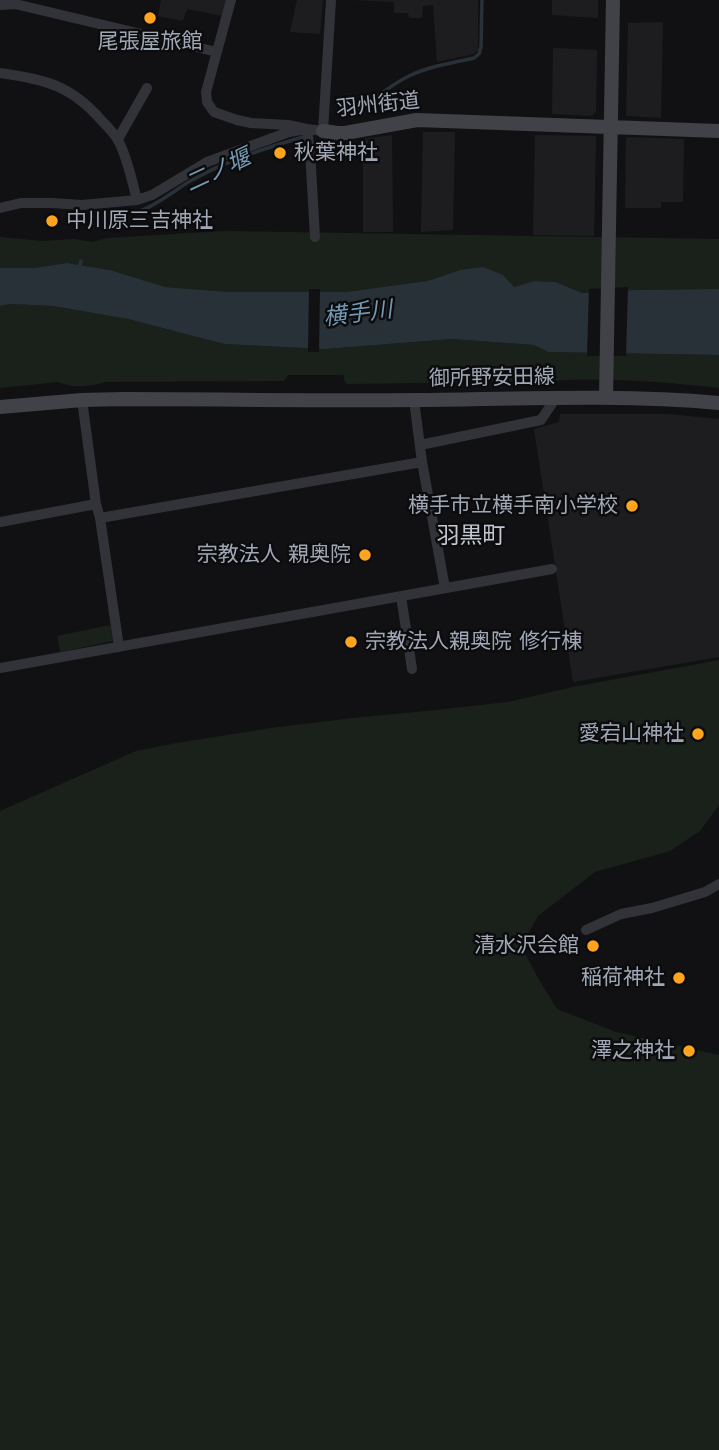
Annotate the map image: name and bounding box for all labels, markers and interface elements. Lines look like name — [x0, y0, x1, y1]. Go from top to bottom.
marker: 尾張屋旅館 — [142, 10, 158, 26]
place label: 尾張屋旅館 — [98, 29, 202, 55]
street label: 羽州街道 — [335, 88, 421, 122]
place label: 秋葉神社 — [294, 140, 378, 166]
water label: 二ノ堰 — [181, 144, 255, 198]
marker: 秋葉神社 — [272, 145, 288, 161]
place label: 中川原三吉神社 — [66, 208, 213, 234]
marker: 中川原三吉神社 — [44, 213, 60, 229]
water label: 横手川 — [322, 296, 394, 332]
street label: 御所野安田線 — [429, 364, 555, 392]
place label: 横手市立横手南小学校 — [408, 493, 618, 519]
marker: 横手市立横手南小学校 — [624, 498, 640, 514]
district label: 羽黒町 — [437, 522, 505, 550]
place label: 宗教法人 親奥院 — [197, 542, 351, 568]
marker: 宗教法人 親奥院 — [357, 547, 373, 563]
place label: 宗教法人親奥院 修行棟 — [365, 629, 582, 655]
marker: 宗教法人親奥院 修行棟 — [343, 634, 359, 650]
place label: 愛宕山神社 — [579, 721, 684, 747]
marker: 愛宕山神社 — [690, 726, 706, 742]
place label: 清水沢会館 — [474, 933, 579, 959]
marker: 清水沢会館 — [585, 938, 601, 954]
place label: 稲荷神社 — [581, 965, 665, 991]
marker: 稲荷神社 — [671, 970, 687, 986]
place label: 澤之神社 — [591, 1038, 675, 1064]
marker: 澤之神社 — [681, 1043, 697, 1059]

